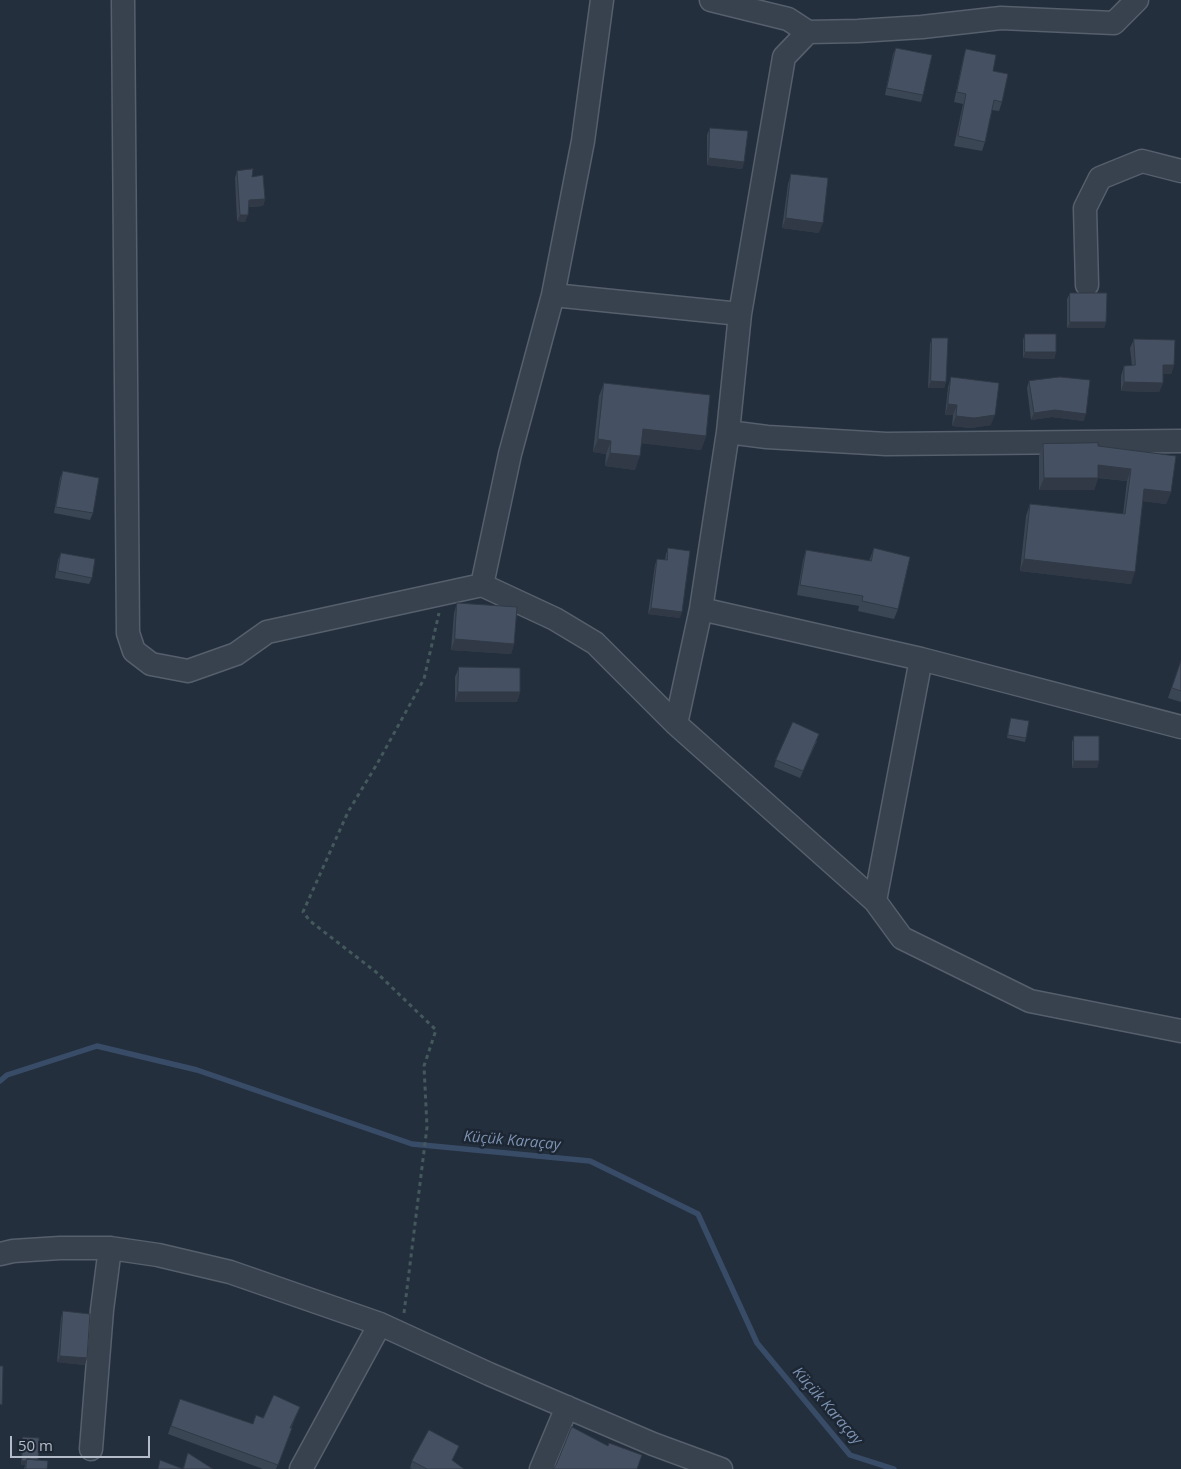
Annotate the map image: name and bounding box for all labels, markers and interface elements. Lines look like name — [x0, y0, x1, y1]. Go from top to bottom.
water label: Küçük Karaçay — [463, 1128, 561, 1154]
water label: Küçük Karaçay — [788, 1363, 866, 1449]
scale bar — [12, 1426, 152, 1458]
text: 50 m — [18, 1435, 53, 1455]

